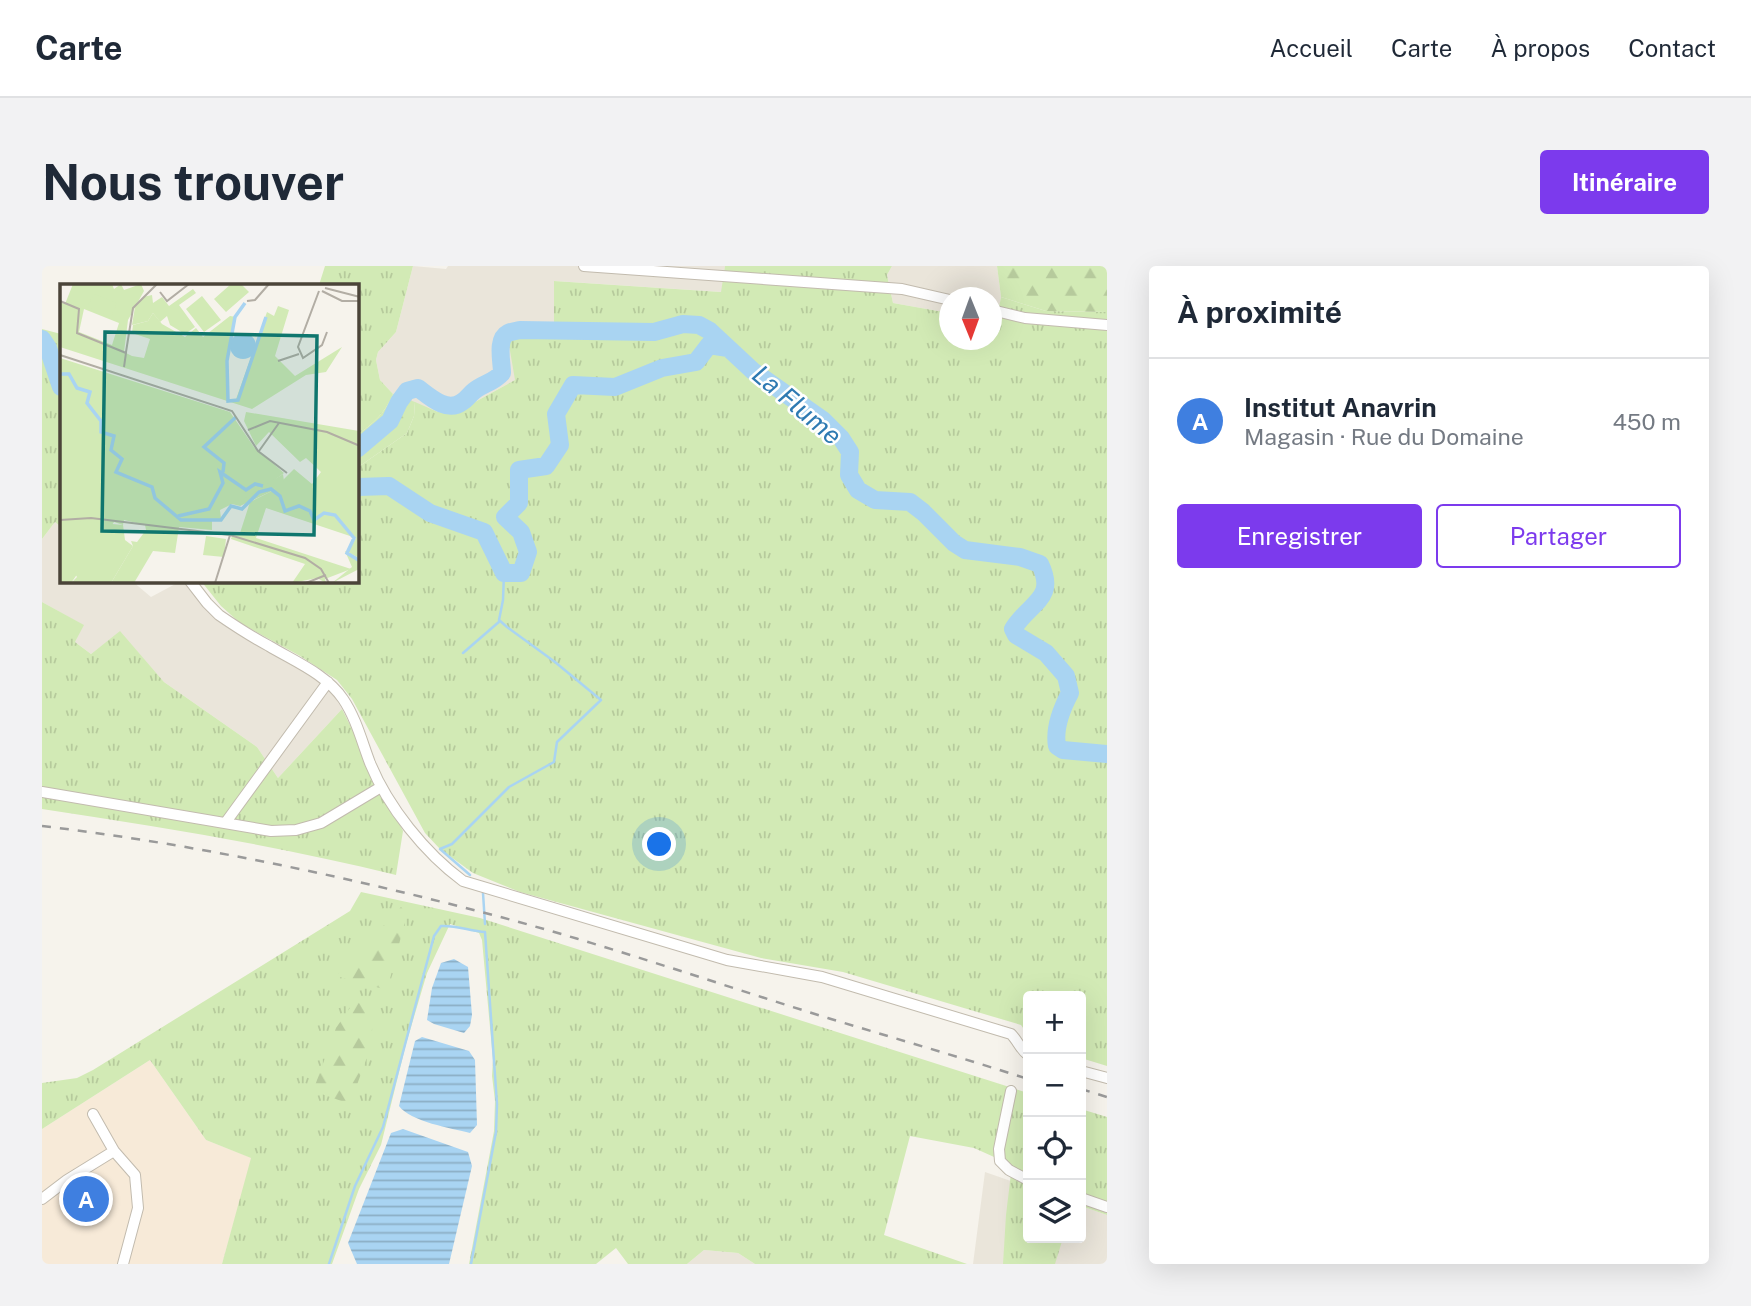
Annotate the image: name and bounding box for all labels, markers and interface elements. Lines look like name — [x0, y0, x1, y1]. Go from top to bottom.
text: Carte — [35, 29, 123, 67]
text: Accueil — [1270, 34, 1353, 62]
text: Carte — [1391, 34, 1452, 62]
text: À propos — [1490, 34, 1590, 62]
text: Contact — [1628, 34, 1716, 62]
button: Itinéraire — [1540, 150, 1709, 214]
text: Nous trouver — [42, 153, 344, 211]
inset map — [60, 284, 359, 583]
north arrow — [939, 287, 1002, 350]
text: À proximité — [1177, 294, 1342, 330]
water label: La Flume — [746, 358, 848, 451]
text: Institut Anavrin — [1244, 392, 1437, 423]
text: A — [1192, 408, 1208, 435]
text: 450 m — [1612, 408, 1681, 435]
text: Magasin · Rue du Domaine — [1244, 423, 1524, 450]
button: Enregistrer — [1177, 504, 1422, 568]
button: Partager — [1436, 504, 1681, 568]
your location — [642, 827, 676, 861]
map controls — [1023, 991, 1086, 1243]
button: + — [1023, 991, 1086, 1054]
button: − — [1023, 1054, 1086, 1117]
button: locate — [1023, 1117, 1086, 1180]
pin: A — [63, 1173, 109, 1225]
button: layers — [1023, 1180, 1086, 1243]

